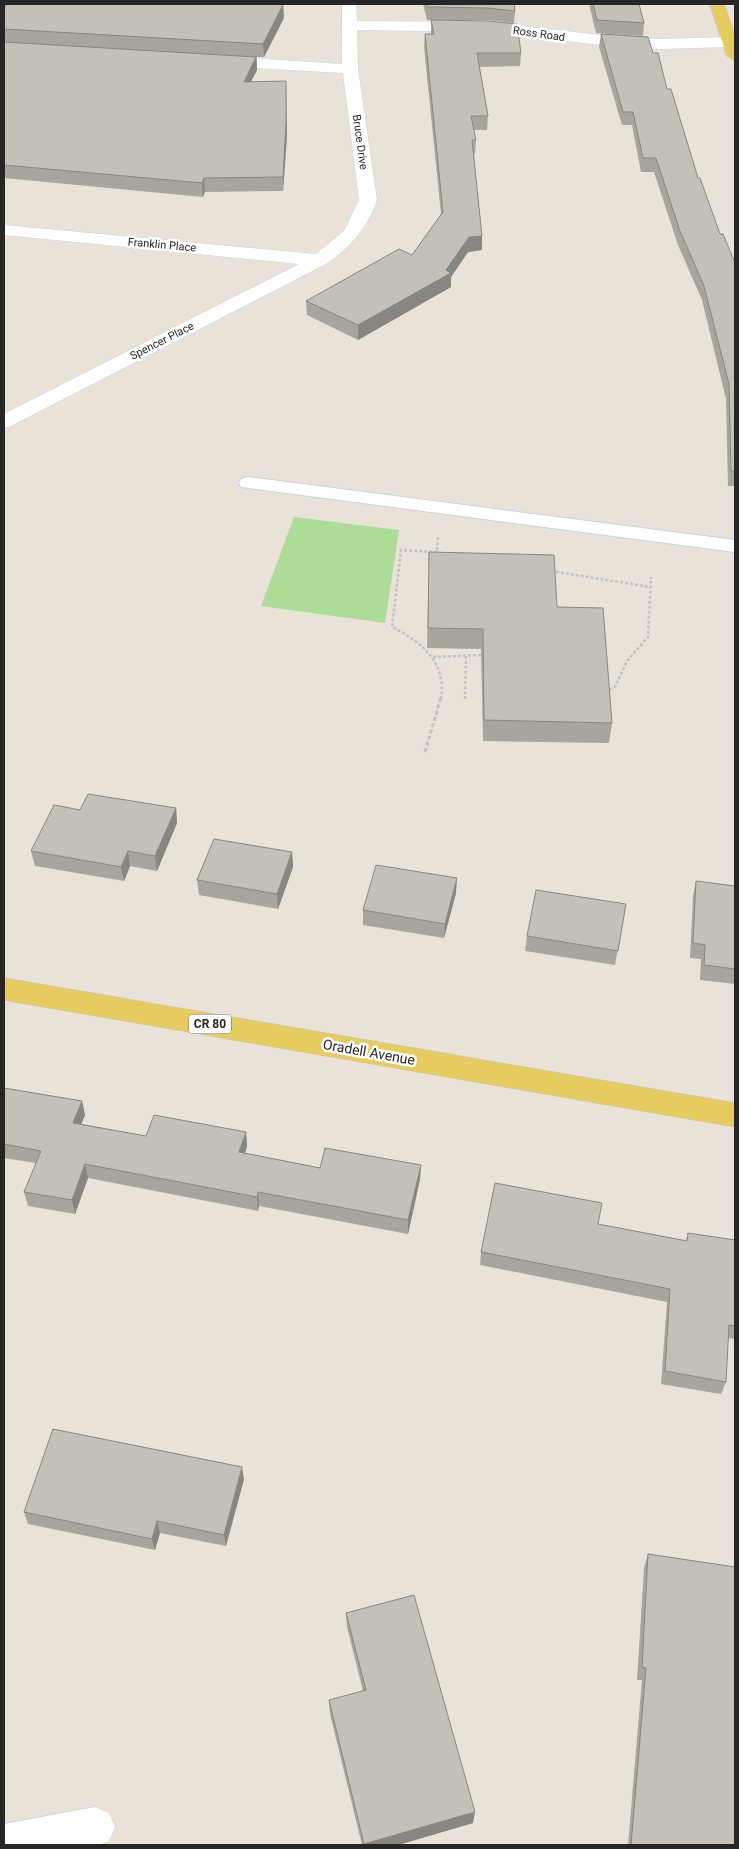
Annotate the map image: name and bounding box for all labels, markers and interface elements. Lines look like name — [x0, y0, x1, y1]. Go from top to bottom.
street label: Ross Road — [512, 24, 566, 44]
street label: Bruce Drive — [350, 114, 370, 171]
street label: Franklin Place — [127, 236, 197, 254]
street label: Spencer Place — [128, 319, 196, 363]
road number: CR 80 — [189, 1014, 231, 1034]
street label: Oradell Avenue — [322, 1036, 416, 1068]

